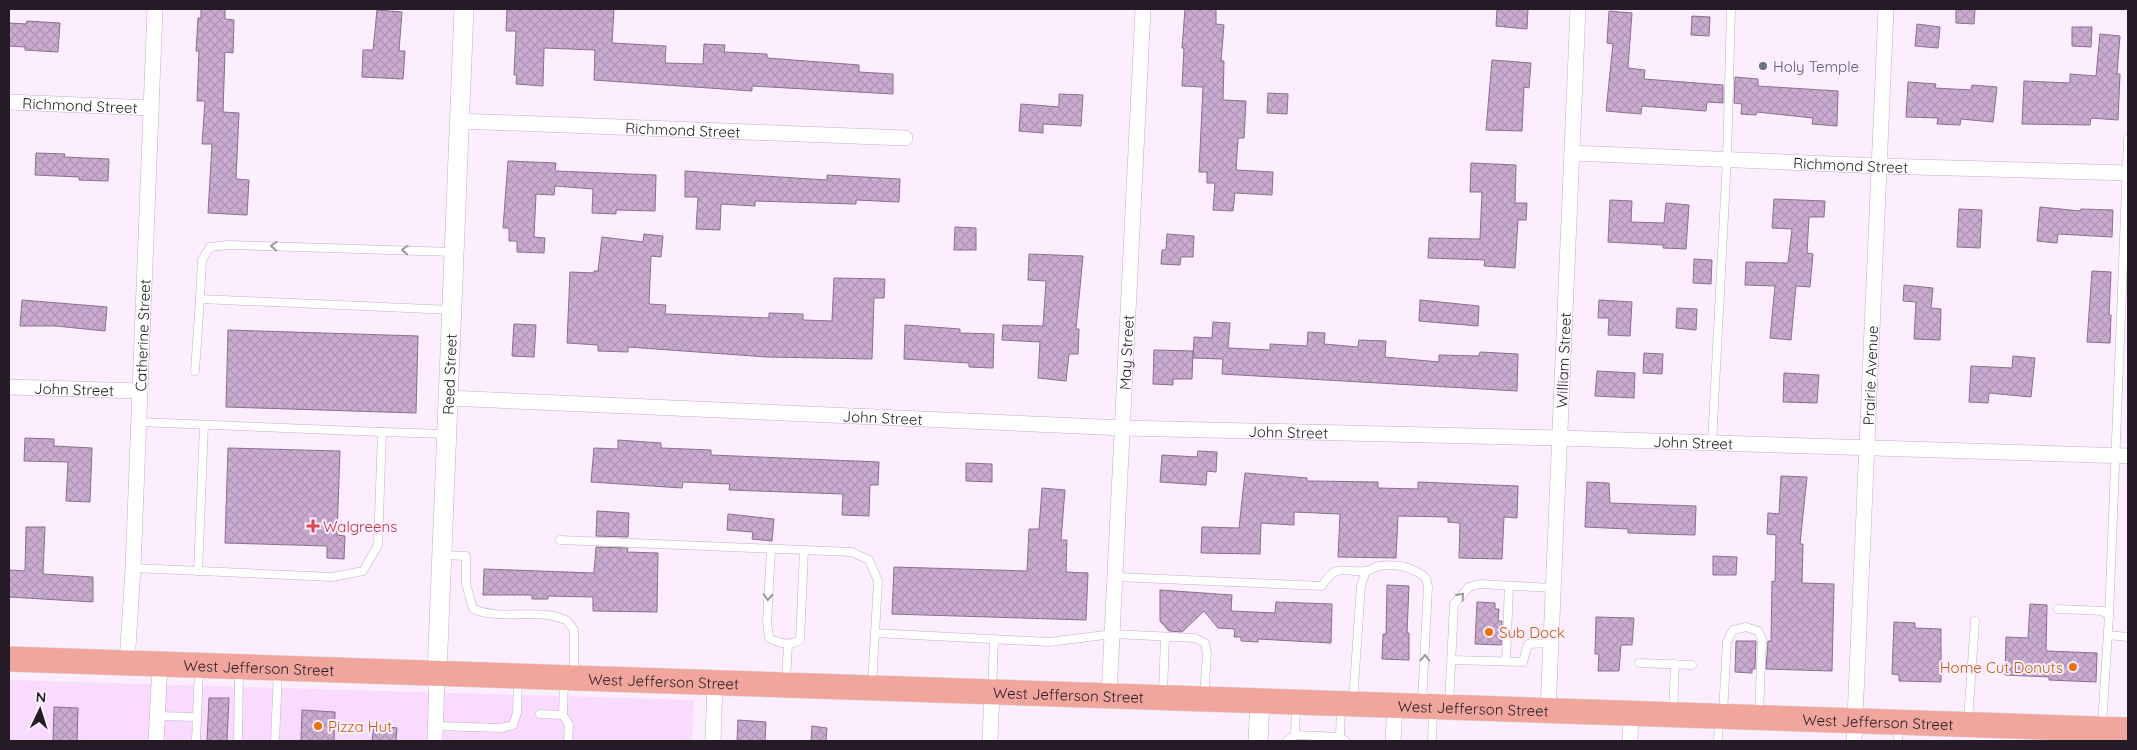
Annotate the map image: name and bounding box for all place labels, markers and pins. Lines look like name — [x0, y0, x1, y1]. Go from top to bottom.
place label: Holy Temple — [1773, 57, 1859, 76]
marker: Holy Temple — [1757, 60, 1769, 72]
place label: Walgreens — [323, 517, 397, 536]
marker: Walgreens — [307, 520, 319, 532]
place label: Sub Dock — [1499, 623, 1565, 642]
marker: Sub Dock — [1483, 626, 1495, 638]
place label: Home Cut Donuts — [1940, 658, 2063, 677]
marker: Home Cut Donuts — [2067, 661, 2079, 673]
place label: Pizza Hut — [328, 717, 392, 736]
marker: Pizza Hut — [312, 720, 324, 732]

